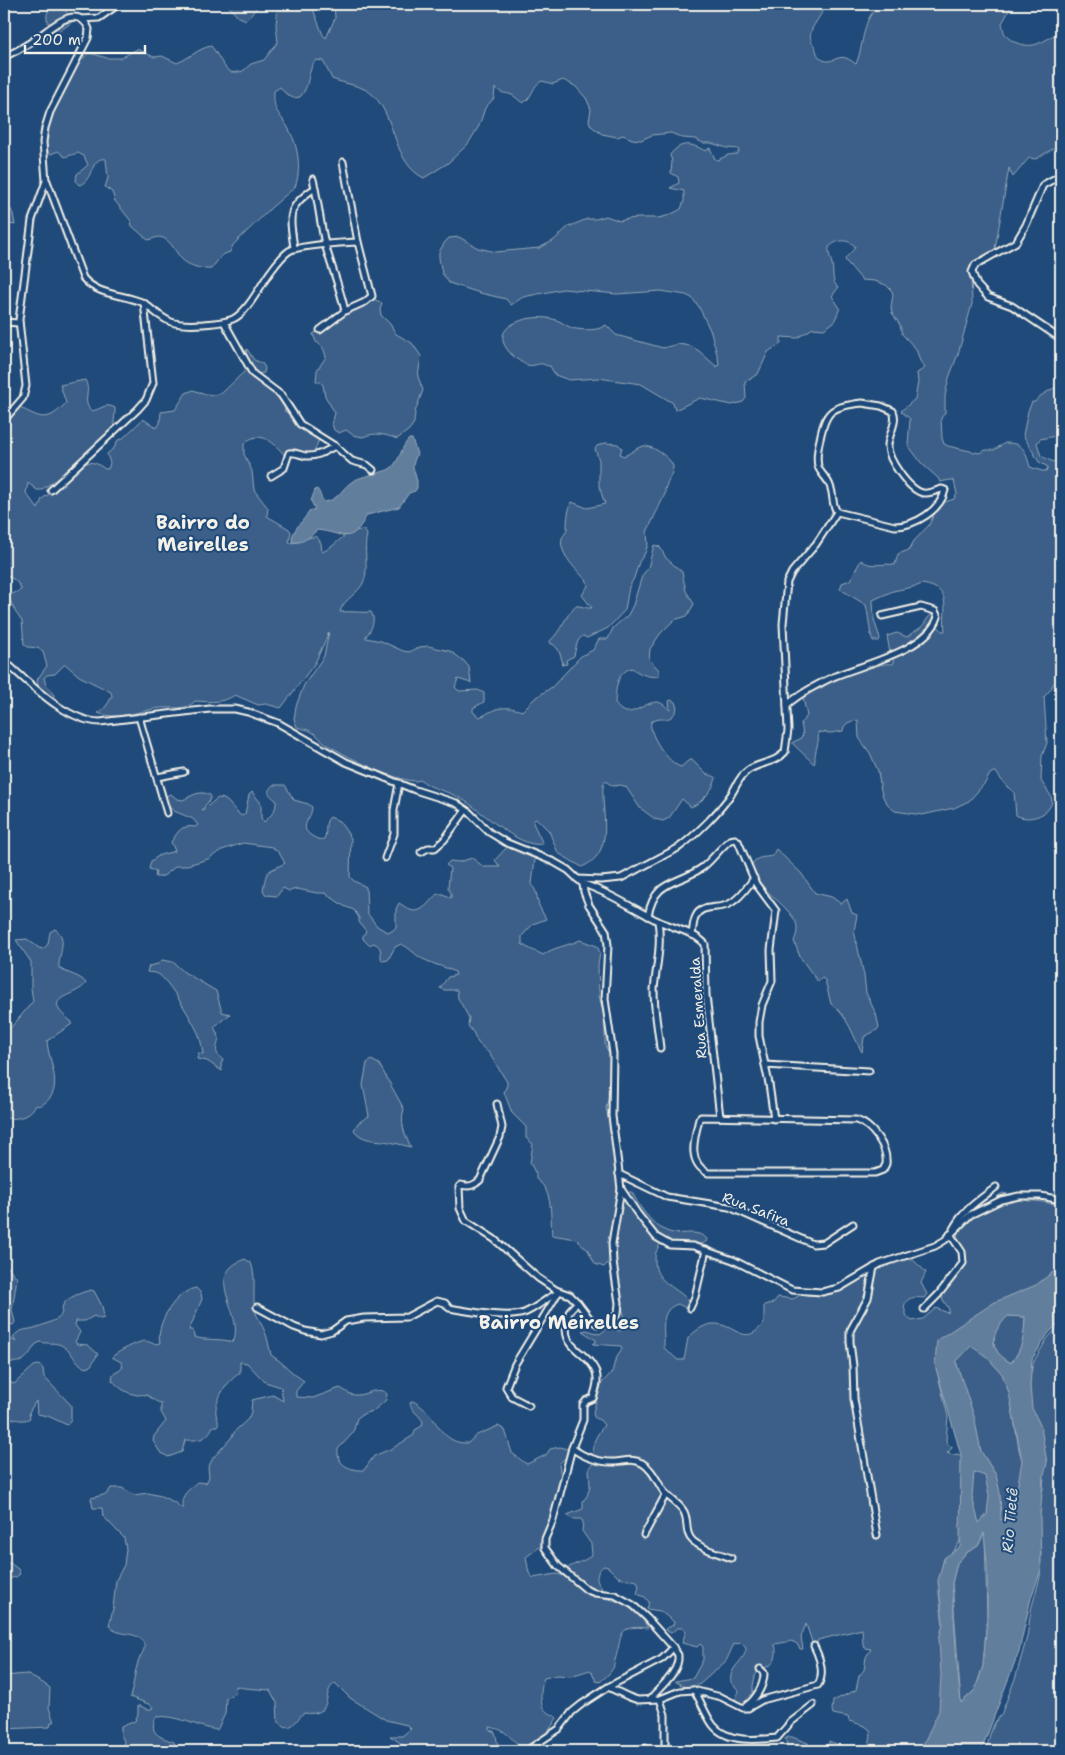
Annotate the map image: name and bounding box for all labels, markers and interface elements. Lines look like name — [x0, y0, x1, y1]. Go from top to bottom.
scale bar — [25, 22, 145, 54]
text: 200 m — [32, 30, 81, 50]
district label: Bairro do Meirelles — [156, 510, 250, 557]
street label: Rua Esmeralda — [685, 956, 711, 1059]
street label: Rua Safira — [720, 1188, 792, 1230]
district label: Bairro Meirelles — [479, 1310, 639, 1335]
water label: Rio Tietê — [997, 1486, 1023, 1553]

